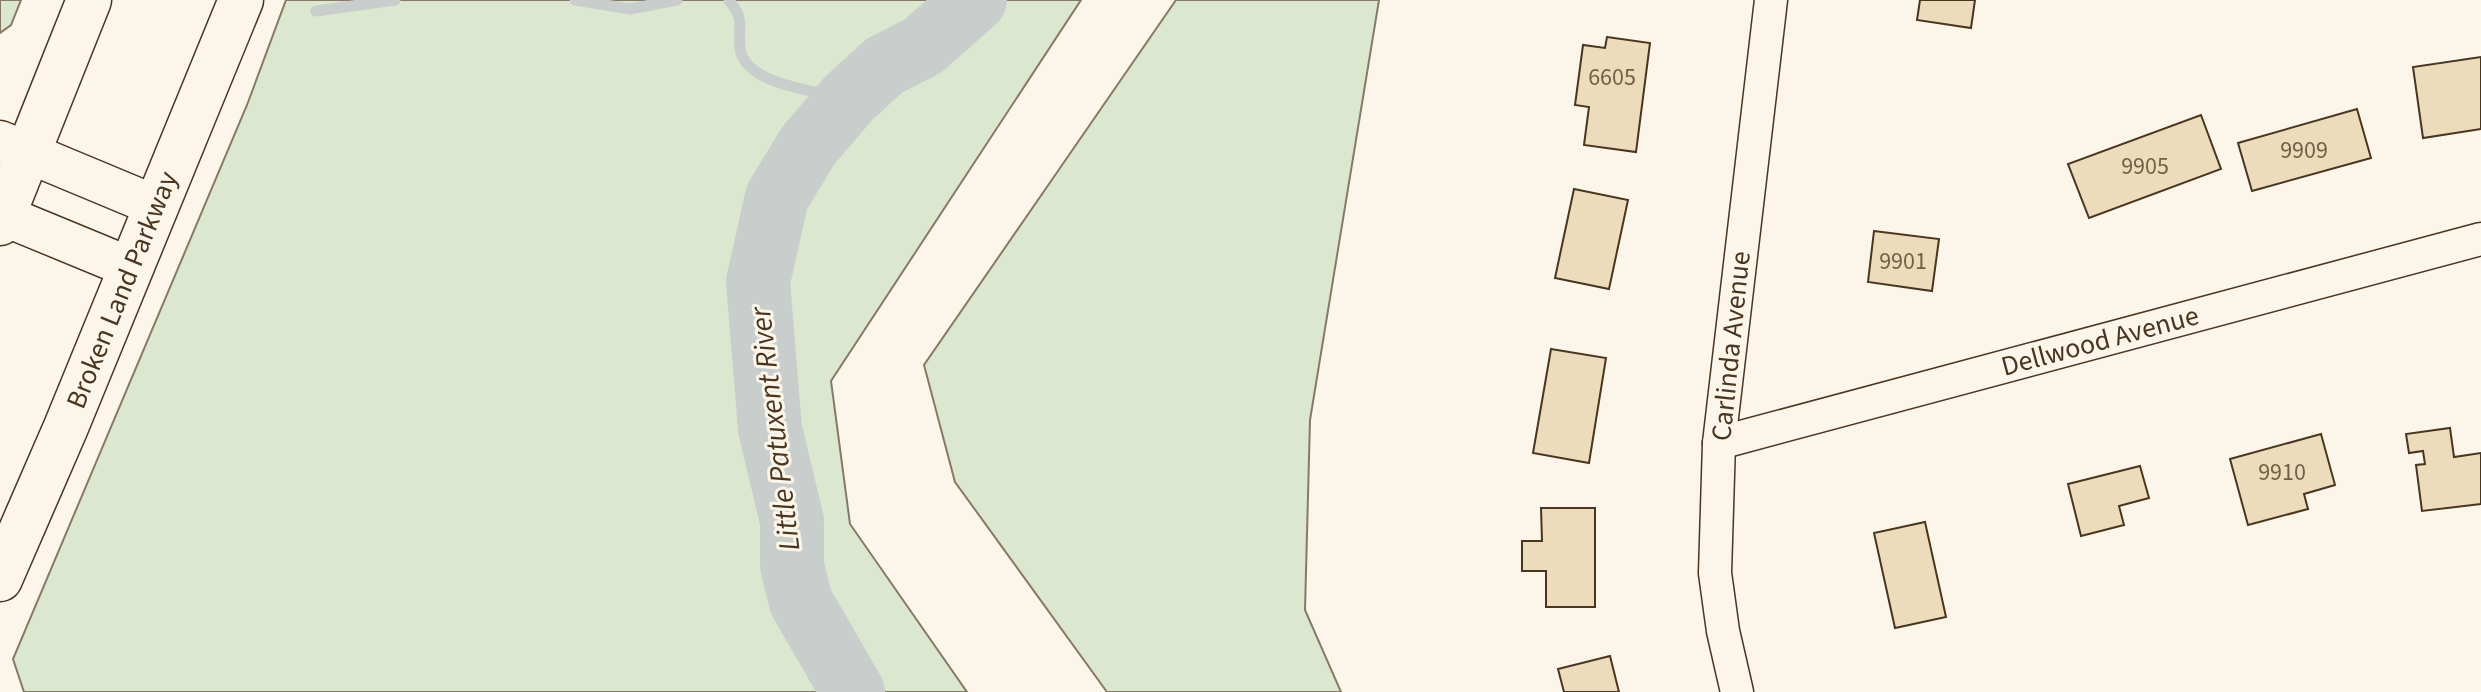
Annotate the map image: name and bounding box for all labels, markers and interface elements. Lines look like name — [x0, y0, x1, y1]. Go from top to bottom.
house number: 6605 — [1588, 60, 1636, 95]
house number: 9909 — [2280, 133, 2328, 168]
house number: 9905 — [2121, 149, 2169, 184]
street label: Broken Land Parkway — [56, 165, 188, 415]
house number: 9901 — [1879, 244, 1927, 279]
street label: Carlinda Avenue — [1701, 249, 1761, 443]
street label: Dellwood Avenue — [1997, 295, 2203, 387]
water label: Little Patuxent River — [738, 303, 811, 553]
house number: 9910 — [2258, 455, 2306, 490]

